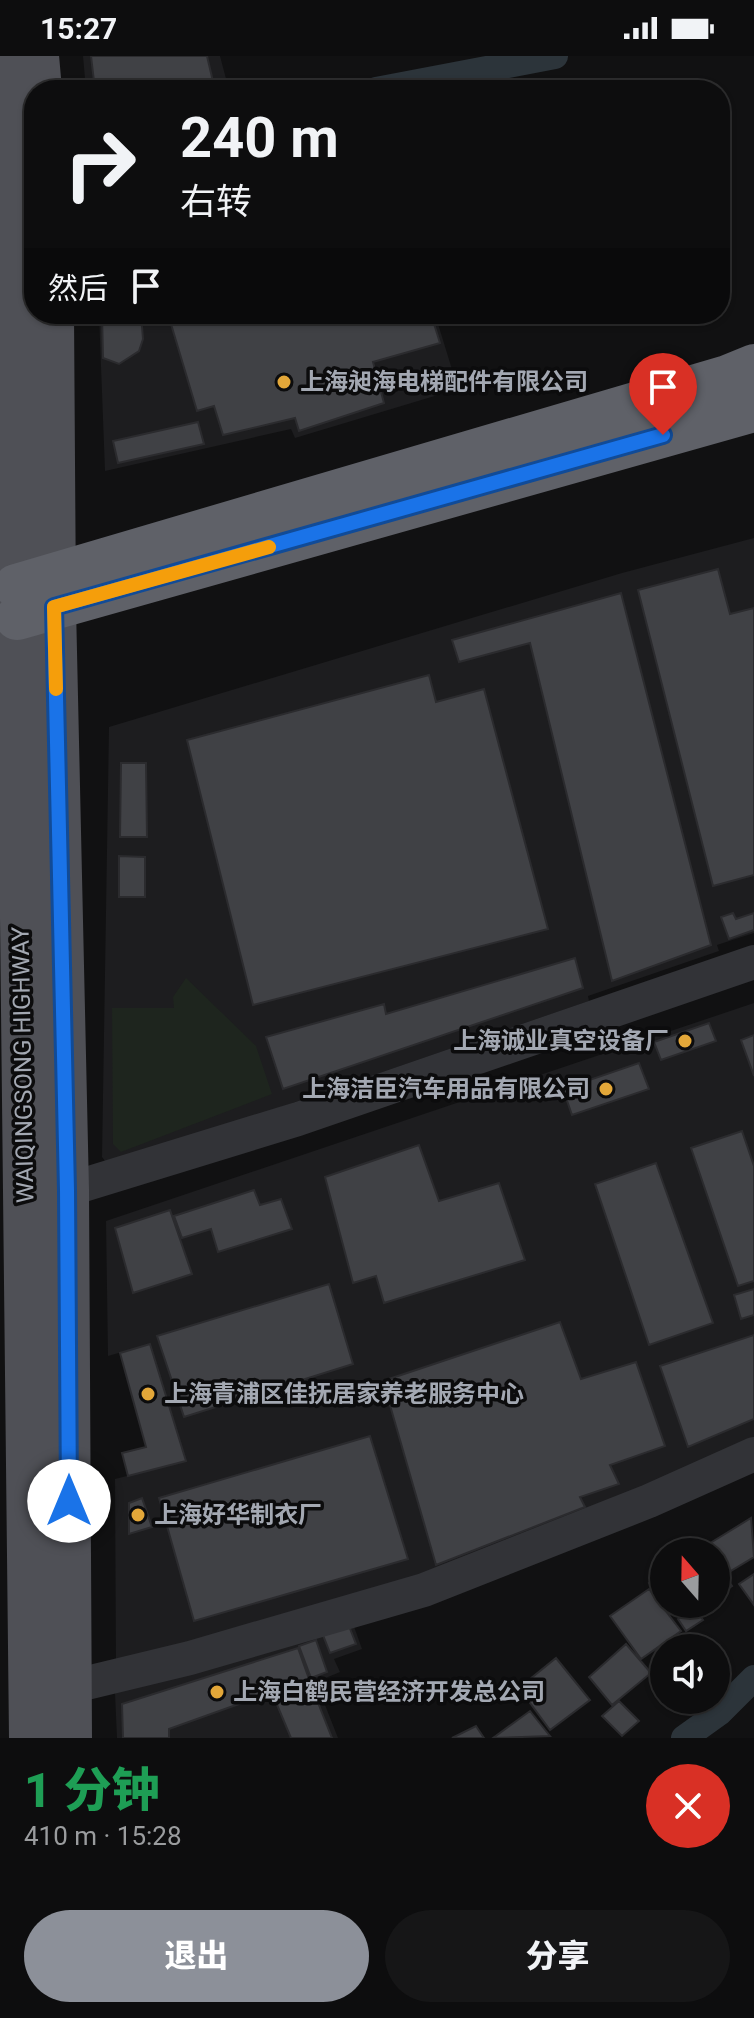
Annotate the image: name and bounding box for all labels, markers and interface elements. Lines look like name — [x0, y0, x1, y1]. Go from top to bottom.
text: 15:27 — [40, 11, 117, 46]
text: 240 m — [180, 105, 339, 171]
icon: right — [48, 112, 152, 216]
text: 右转 — [180, 181, 252, 223]
icon: arrive — [124, 264, 168, 308]
text: 然后 — [48, 271, 108, 306]
pin — [629, 353, 697, 435]
icon: arrive — [641, 365, 685, 409]
place label: 上海昶海电梯配件有限公司 — [300, 368, 588, 396]
marker: 上海昶海电梯配件有限公司 — [275, 373, 293, 391]
street label: WAIQINGSONG HIGHWAY — [7, 926, 39, 1203]
place label: 上海诚业真空设备厂 — [453, 1027, 669, 1055]
marker: 上海诚业真空设备厂 — [676, 1032, 694, 1050]
place label: 上海洁臣汽车用品有限公司 — [302, 1075, 590, 1103]
marker: 上海洁臣汽车用品有限公司 — [597, 1080, 615, 1098]
place label: 上海青浦区佳抚居家养老服务中心 — [164, 1380, 524, 1408]
marker: 上海青浦区佳抚居家养老服务中心 — [139, 1385, 157, 1403]
position arrow — [27, 1459, 111, 1543]
place label: 上海好华制衣厂 — [154, 1501, 322, 1529]
marker: 上海好华制衣厂 — [129, 1506, 147, 1524]
north arrow — [650, 1538, 730, 1618]
map controls — [650, 1538, 730, 1714]
button: sound — [650, 1634, 730, 1714]
place label: 上海白鹤民营经济开发总公司 — [233, 1678, 545, 1706]
marker: 上海白鹤民营经济开发总公司 — [208, 1683, 226, 1701]
text: 1 分钟 — [24, 1762, 160, 1819]
button: close — [646, 1764, 730, 1848]
text: 410 m · 15:28 — [24, 1821, 182, 1851]
button: 退出 — [24, 1910, 369, 2002]
button: 分享 — [385, 1910, 730, 2002]

